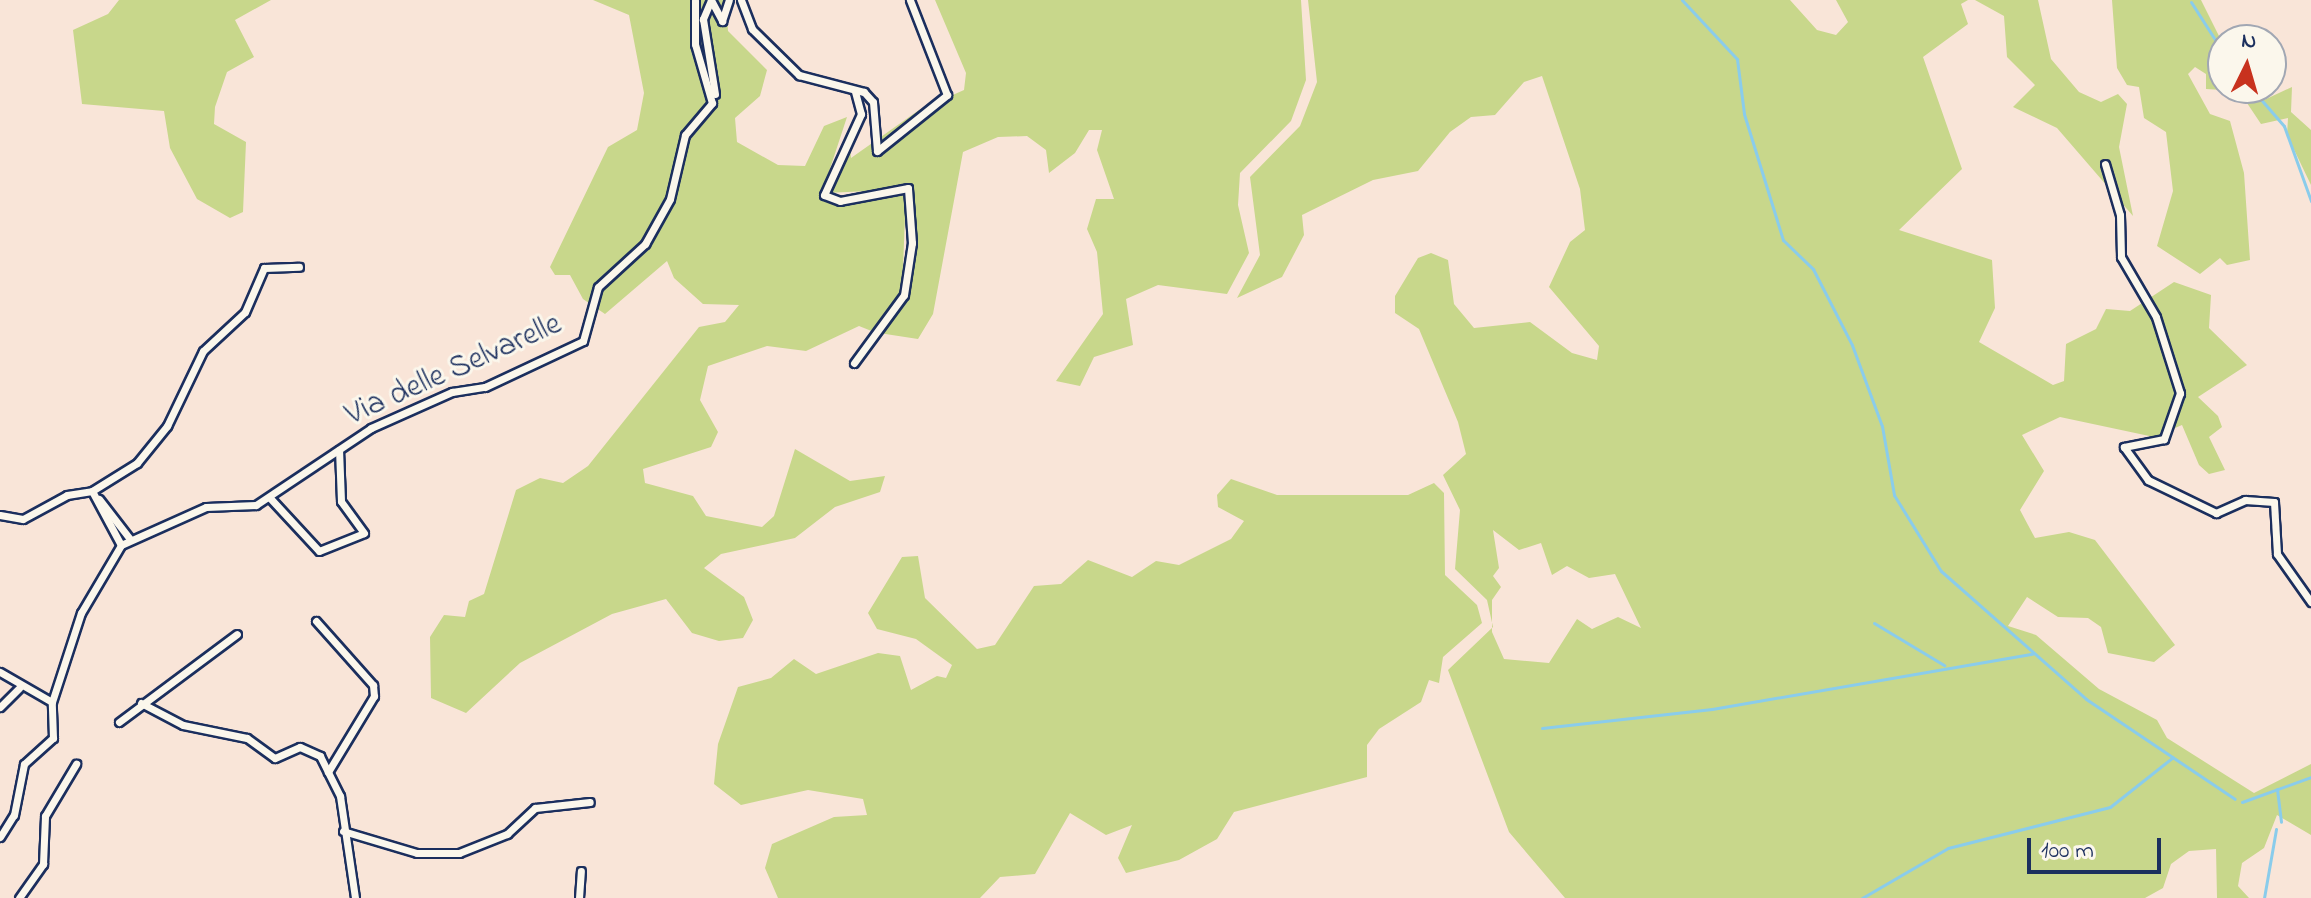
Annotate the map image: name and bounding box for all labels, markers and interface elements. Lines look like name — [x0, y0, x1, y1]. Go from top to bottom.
north arrow — [2207, 24, 2287, 104]
text: N — [2240, 25, 2258, 59]
street label: Via delle Selvarelle — [340, 306, 568, 436]
scale bar — [2031, 822, 2165, 872]
text: 100 m — [2041, 834, 2094, 869]

